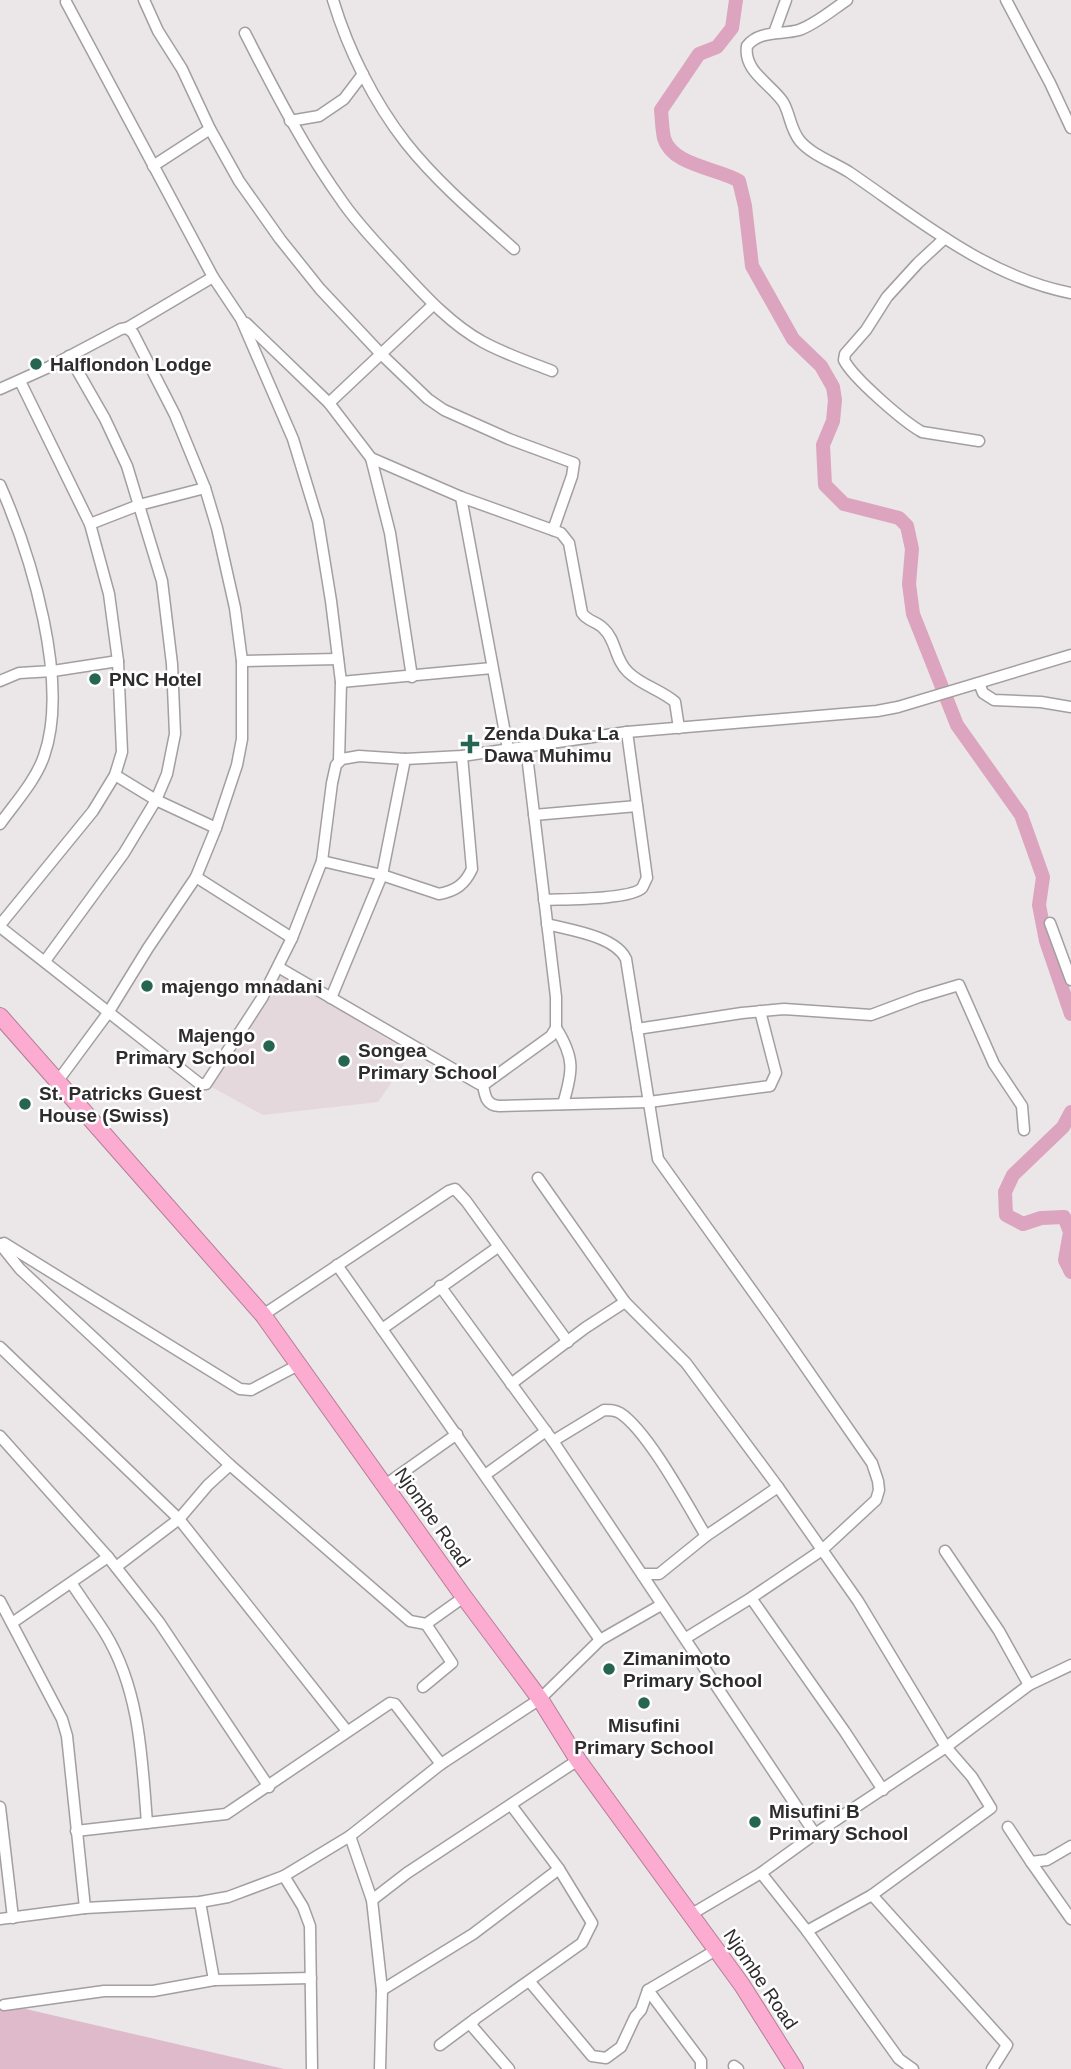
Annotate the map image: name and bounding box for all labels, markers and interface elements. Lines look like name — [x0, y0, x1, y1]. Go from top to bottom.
place label: Halflondon Lodge — [50, 354, 211, 375]
marker: Halflondon Lodge — [28, 356, 44, 372]
place label: PNC Hotel — [109, 669, 202, 690]
marker: PNC Hotel — [87, 671, 103, 687]
place label: Zenda Duka La Dawa Muhimu — [484, 723, 620, 766]
marker: Zenda Duka La Dawa Muhimu — [462, 736, 478, 752]
place label: majengo mnadani — [161, 976, 323, 997]
marker: majengo mnadani — [139, 978, 155, 994]
place label: Majengo Primary School — [116, 1025, 255, 1068]
marker: Majengo Primary School — [261, 1038, 277, 1054]
place label: Songea Primary School — [358, 1040, 497, 1083]
marker: Songea Primary School — [336, 1053, 352, 1069]
place label: St. Patricks Guest House (Swiss) — [39, 1083, 202, 1126]
marker: St. Patricks Guest House (Swiss) — [17, 1096, 33, 1112]
street label: Njombe Road — [391, 1464, 475, 1571]
place label: Zimanimoto Primary School — [623, 1648, 762, 1691]
marker: Zimanimoto Primary School — [601, 1661, 617, 1677]
marker: Misufini Primary School — [636, 1695, 652, 1711]
place label: Misufini Primary School — [574, 1715, 714, 1758]
place label: Misufini B Primary School — [769, 1801, 908, 1844]
marker: Misufini B Primary School — [747, 1814, 763, 1830]
street label: Njombe Road — [719, 1925, 802, 2033]

